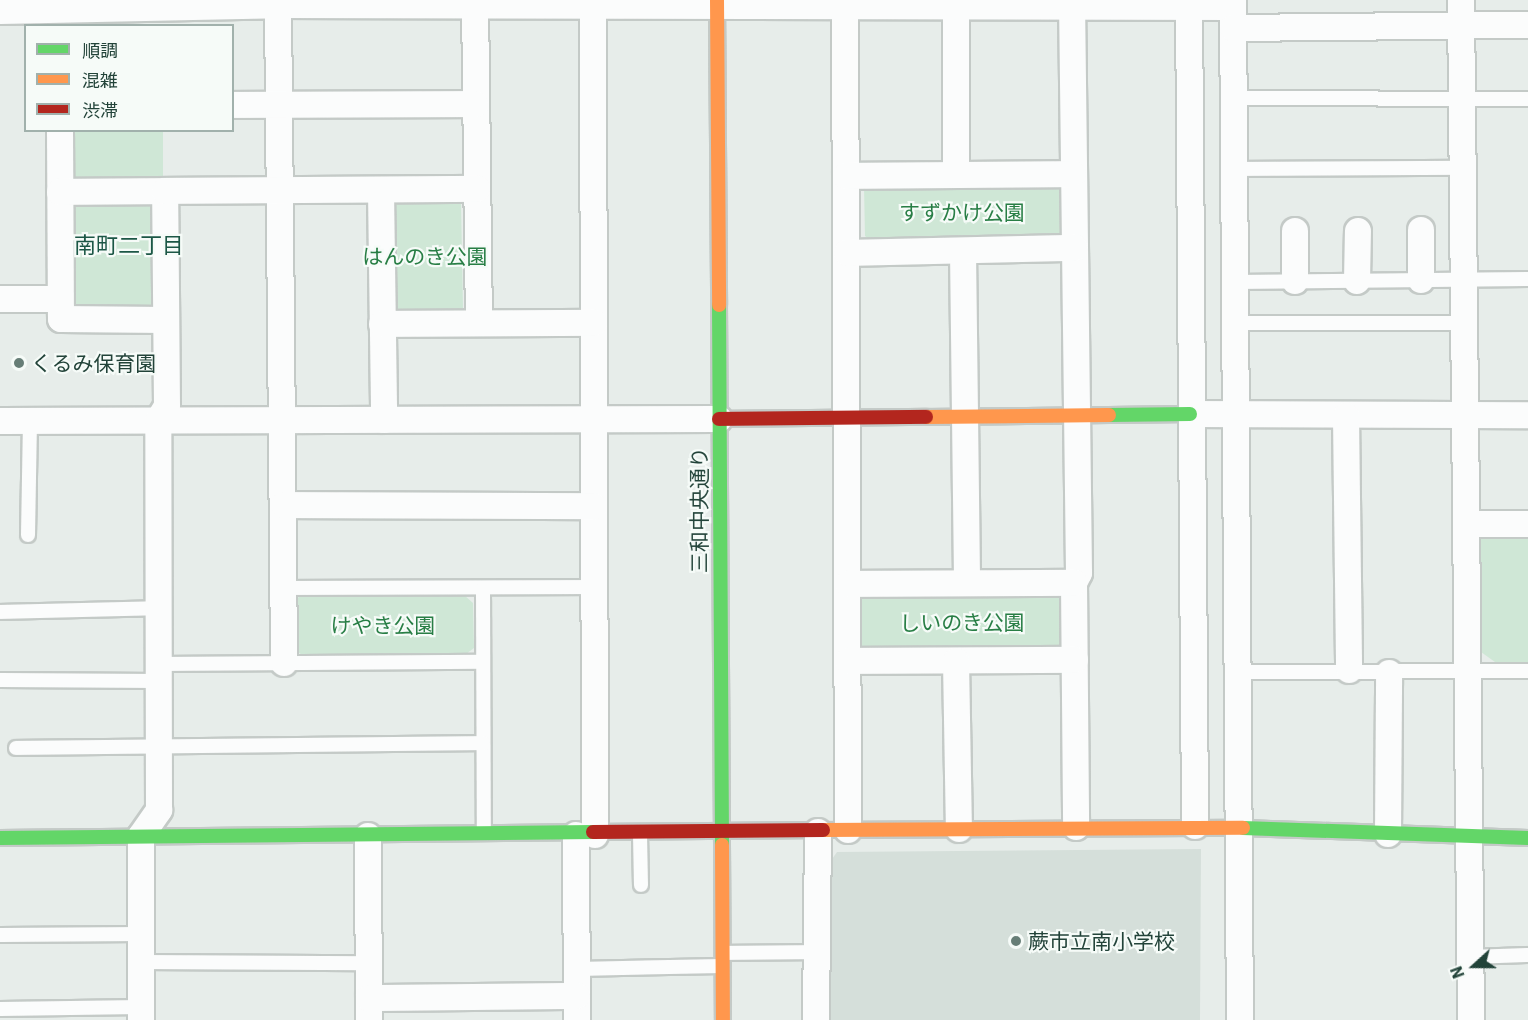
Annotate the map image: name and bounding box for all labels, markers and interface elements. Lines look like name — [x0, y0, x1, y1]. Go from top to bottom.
legend — [24, 24, 234, 132]
text: 順調 — [82, 39, 118, 62]
text: 混雑 — [82, 69, 118, 92]
text: 渋滞 — [82, 99, 118, 122]
park label: すずかけ公園 — [899, 199, 1025, 225]
district label: 南町二丁目 — [74, 232, 184, 258]
park label: はんのき公園 — [362, 243, 488, 269]
place label: くるみ保育園 — [31, 350, 157, 376]
marker: くるみ保育園 — [12, 356, 26, 370]
street label: 三和中央通り — [686, 447, 712, 573]
park label: しいのき公園 — [899, 609, 1025, 635]
park label: けやき公園 — [331, 612, 435, 638]
place label: 蕨市立南小学校 — [1028, 928, 1175, 954]
marker: 蕨市立南小学校 — [1009, 934, 1023, 948]
north arrow — [1444, 936, 1504, 996]
text: N — [1446, 963, 1469, 981]

